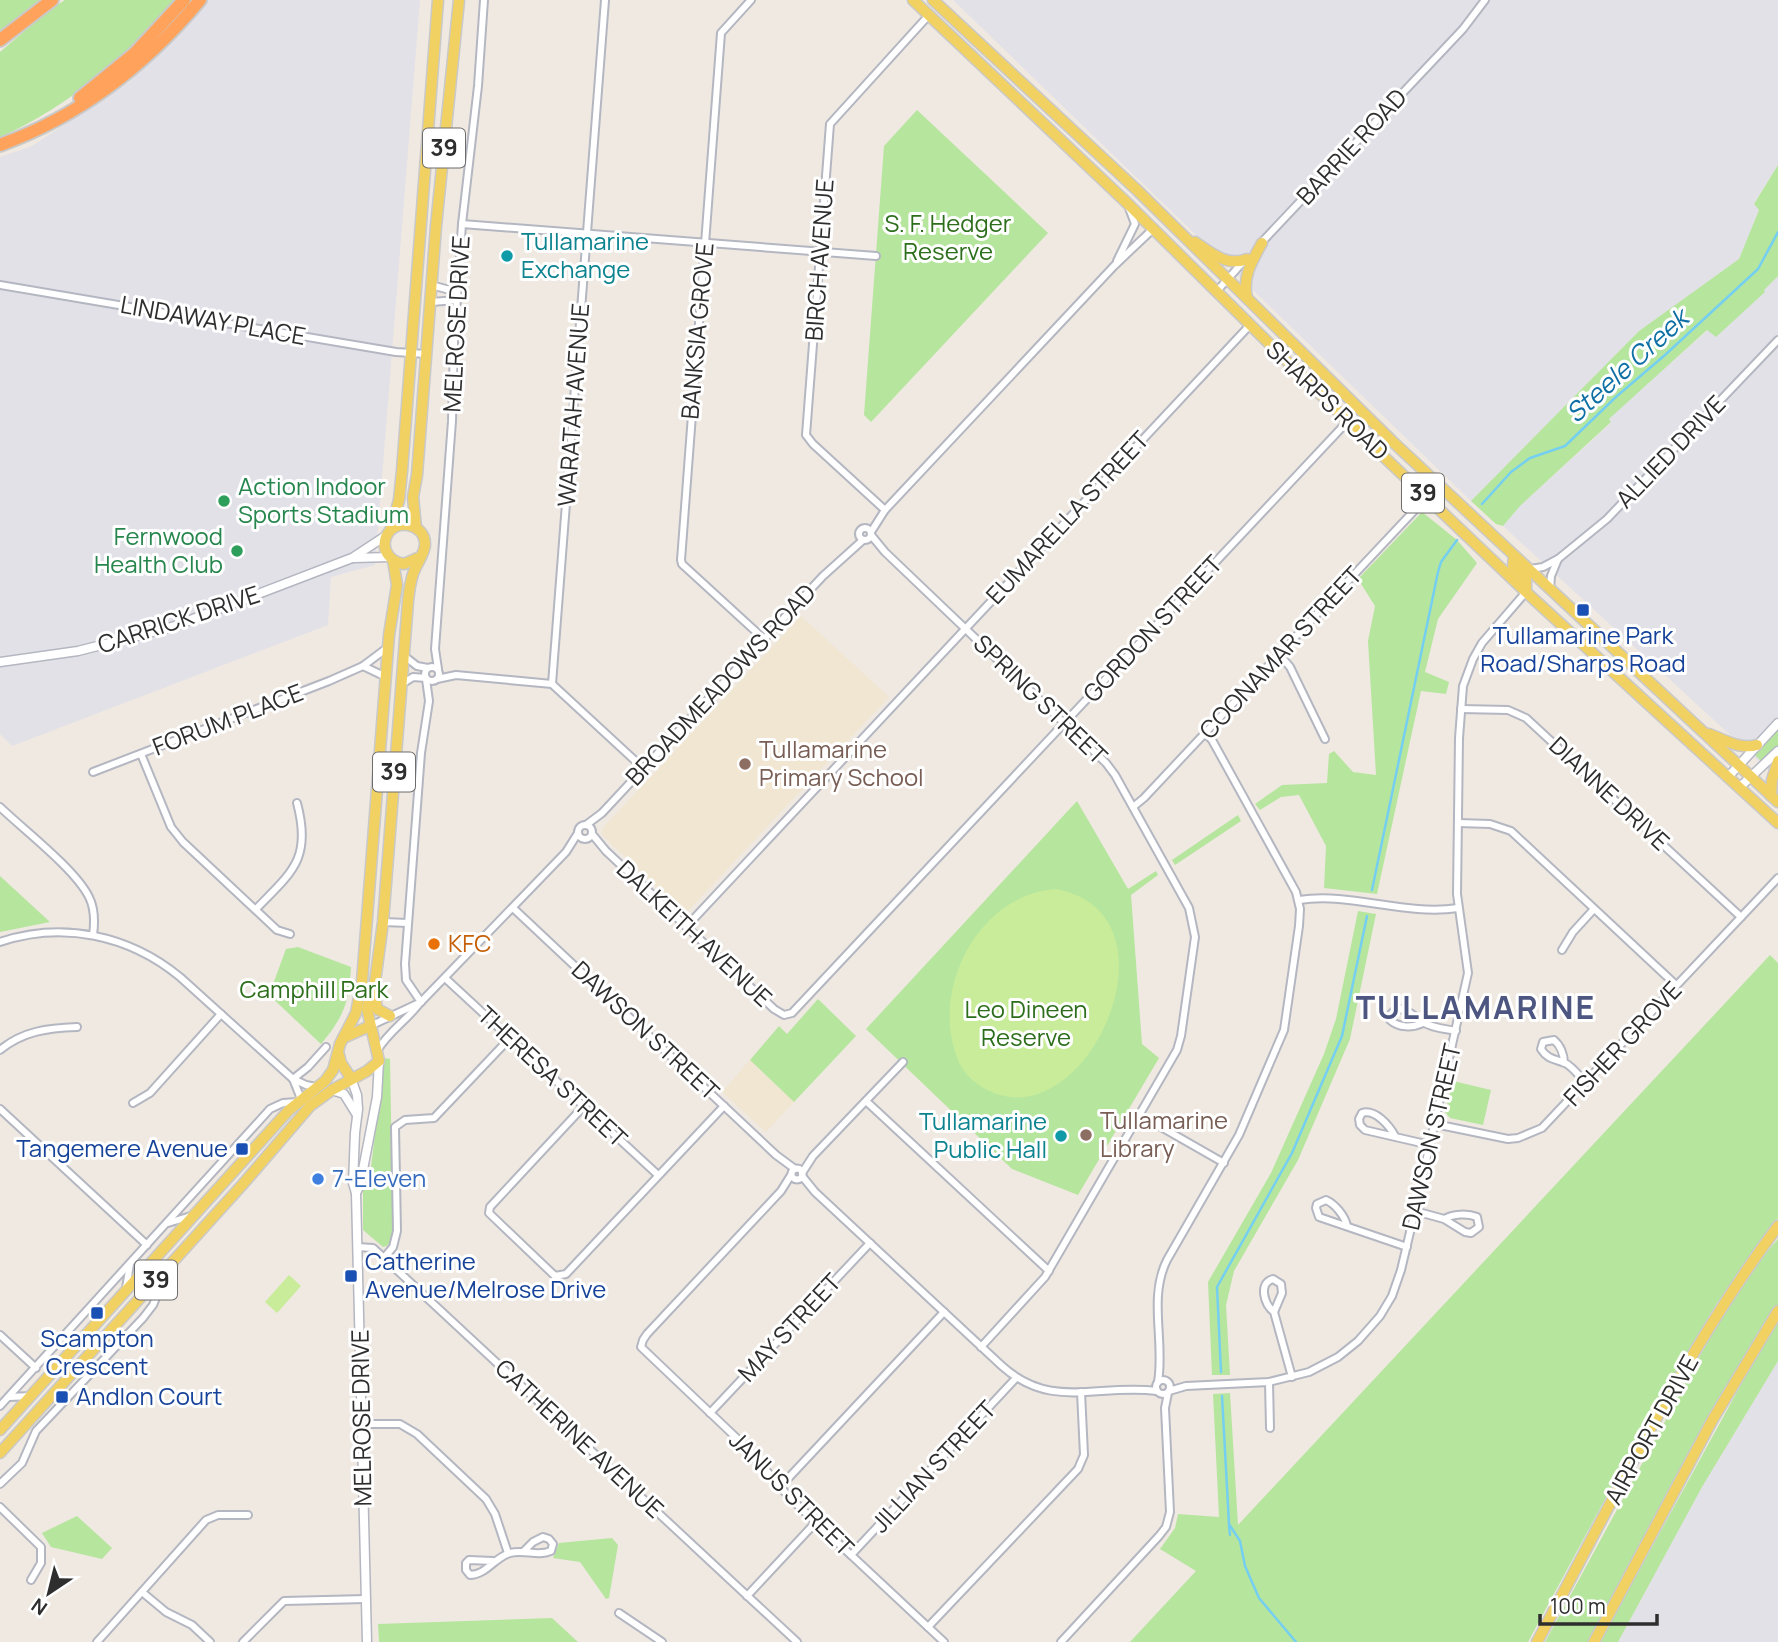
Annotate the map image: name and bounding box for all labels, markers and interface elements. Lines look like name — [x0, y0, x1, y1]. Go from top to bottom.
street label: BARRIE ROAD — [1289, 81, 1413, 211]
road number: 39 — [423, 128, 465, 168]
street label: BIRCH AVENUE — [796, 178, 841, 342]
park label: S. F. Hedger Reserve — [885, 206, 1012, 267]
place label: Tullamarine Exchange — [521, 224, 649, 285]
street label: MELROSE DRIVE — [434, 235, 477, 413]
street label: BANKSIA GROVE — [672, 241, 721, 421]
marker: Tullamarine Exchange — [499, 248, 515, 264]
street label: LINDAWAY PLACE — [118, 287, 308, 352]
water label: Steele Creek — [1557, 298, 1699, 430]
street label: WARATAH AVENUE — [549, 302, 596, 508]
street label: SHARPS ROAD — [1259, 333, 1397, 467]
street label: ALLIED DRIVE — [1608, 387, 1732, 515]
street label: EUMARELLA STREET — [978, 423, 1156, 611]
place label: Action Indoor Sports Stadium — [238, 469, 409, 530]
road number: 39 — [1402, 474, 1444, 512]
marker: Action Indoor Sports Stadium — [216, 493, 232, 509]
place label: Fernwood Health Club — [94, 519, 223, 580]
marker: Fernwood Health Club — [229, 543, 245, 559]
street label: GORDON STREET — [1075, 547, 1229, 709]
street label: COONAMAR STREET — [1191, 558, 1369, 745]
street label: BROADMEADOWS ROAD — [618, 576, 822, 792]
street label: CARRICK DRIVE — [93, 577, 264, 660]
marker: Tullamarine Park Road/Sharps Road — [1575, 602, 1591, 618]
place label: Tullamarine Park Road/Sharps Road — [1480, 618, 1686, 679]
street label: SPRING STREET — [967, 627, 1116, 772]
street label: FORUM PLACE — [147, 675, 307, 762]
street label: DIANNE DRIVE — [1543, 729, 1677, 857]
place label: Tullamarine Primary School — [759, 732, 924, 793]
road number: 39 — [373, 752, 415, 792]
marker: Tullamarine Primary School — [737, 756, 753, 772]
street label: DALKEITH AVENUE — [610, 852, 780, 1013]
place label: KFC — [448, 926, 492, 959]
marker: KFC — [426, 936, 442, 952]
street label: DAWSON STREET — [565, 953, 727, 1107]
park label: Camphill Park — [240, 972, 389, 1005]
street label: FISHER GROVE — [1555, 973, 1688, 1113]
district label: TULLAMARINE — [1356, 985, 1596, 1029]
park label: Leo Dineen Reserve — [964, 992, 1088, 1053]
street label: THERESA STREET — [471, 998, 635, 1154]
street label: DAWSON STREET — [1393, 1040, 1468, 1233]
place label: Tullamarine Library — [1100, 1103, 1228, 1164]
place label: Tullamarine Public Hall — [919, 1104, 1047, 1165]
marker: Tullamarine Library — [1078, 1127, 1094, 1143]
marker: Tullamarine Public Hall — [1053, 1128, 1069, 1144]
place label: Tangemere Avenue — [16, 1131, 228, 1164]
marker: Tangemere Avenue — [234, 1141, 250, 1157]
place label: 7-Eleven — [332, 1161, 426, 1194]
marker: 7-Eleven — [310, 1171, 326, 1187]
place label: Catherine Avenue/Melrose Drive — [365, 1244, 606, 1305]
road number: 39 — [135, 1260, 177, 1300]
street label: MAY STREET — [730, 1265, 848, 1388]
marker: Catherine Avenue/Melrose Drive — [343, 1268, 359, 1284]
marker: Scampton Crescent — [89, 1305, 105, 1321]
place label: Scampton Crescent — [40, 1321, 154, 1382]
street label: MELROSE DRIVE — [342, 1329, 379, 1507]
street label: AIRPORT DRIVE — [1596, 1349, 1705, 1510]
street label: CATHERINE AVENUE — [489, 1351, 671, 1525]
place label: Andlon Court — [76, 1379, 222, 1412]
marker: Andlon Court — [54, 1389, 70, 1405]
street label: JILLIAN STREET — [863, 1392, 1003, 1539]
street label: JANUS STREET — [722, 1423, 862, 1563]
north arrow — [14, 1558, 84, 1628]
scale bar — [1540, 1582, 1657, 1626]
text: N — [26, 1592, 52, 1621]
text: 100 m — [1550, 1592, 1606, 1620]

